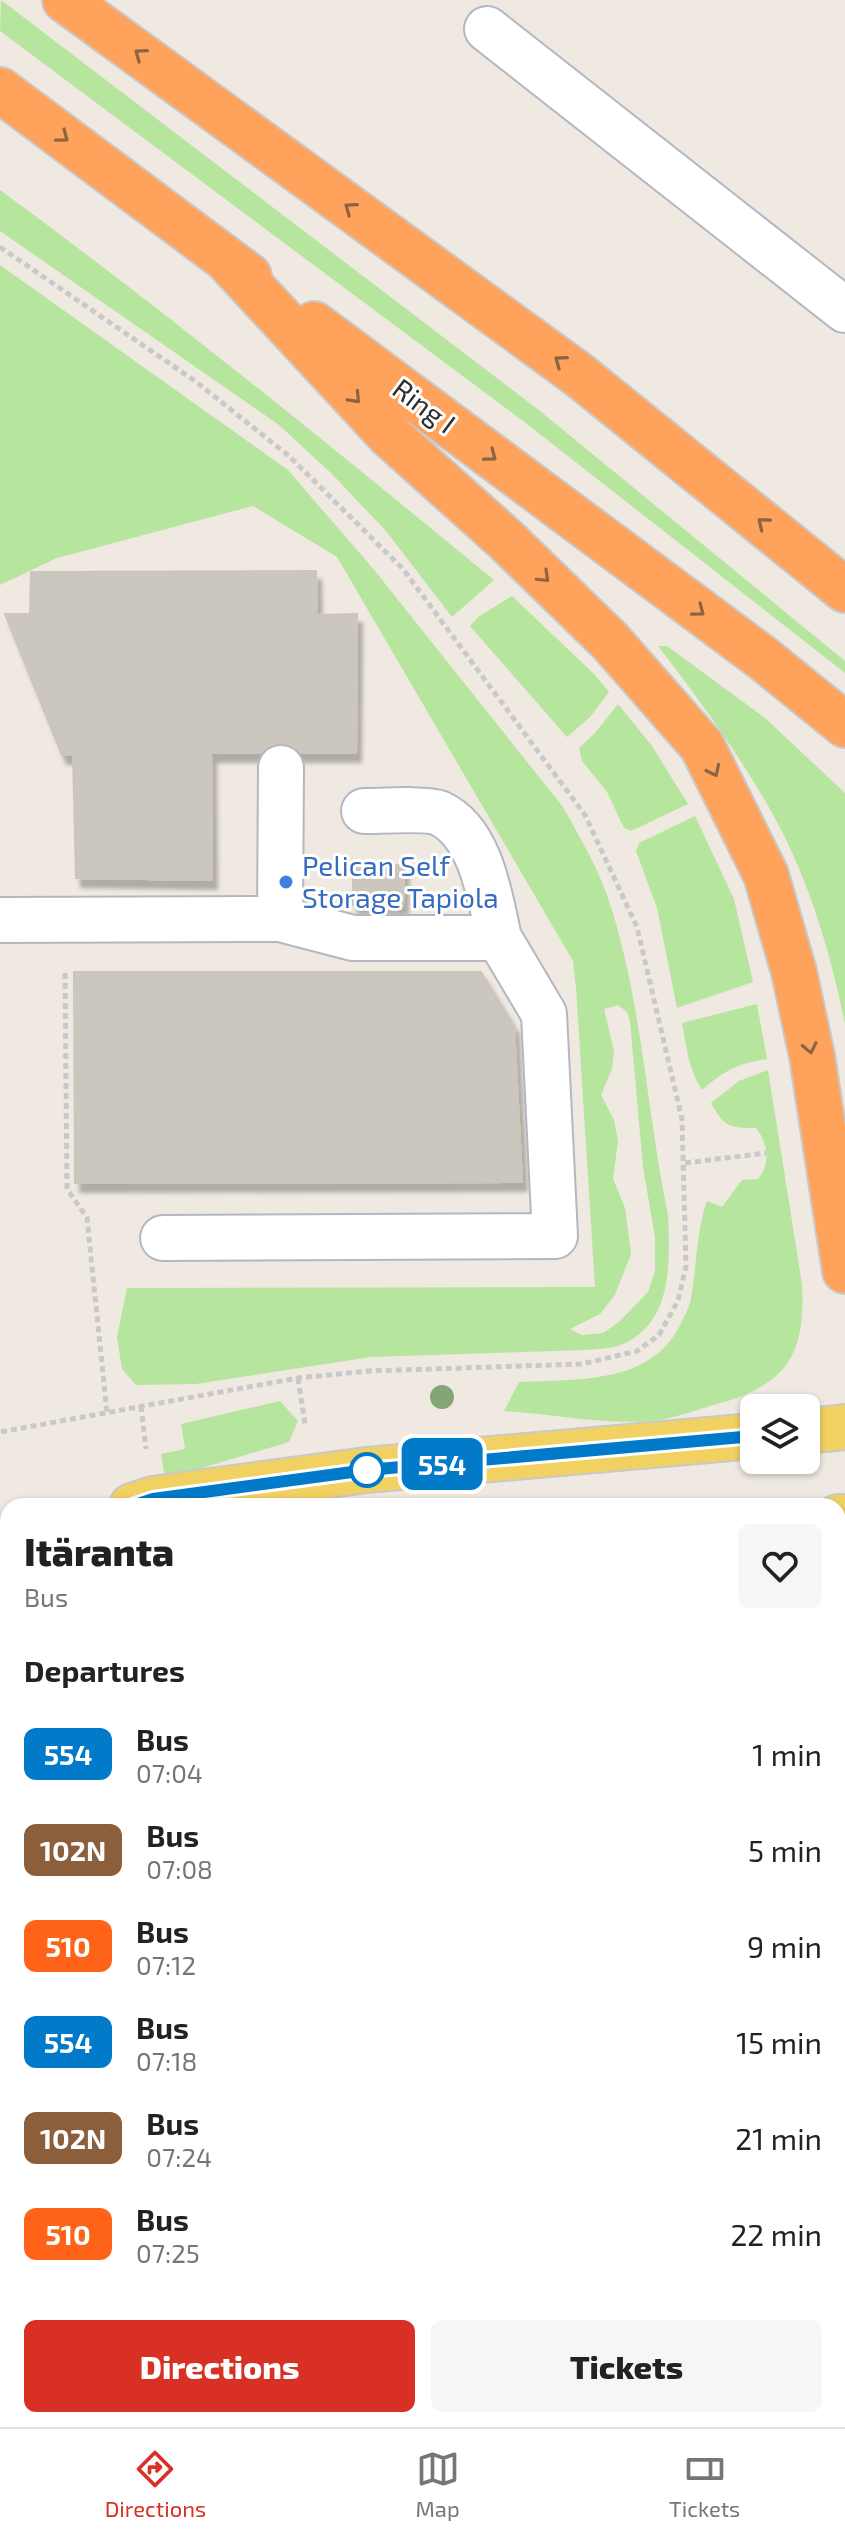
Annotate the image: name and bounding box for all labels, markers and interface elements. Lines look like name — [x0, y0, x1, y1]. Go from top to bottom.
one-way arrow — [134, 50, 149, 64]
one-way arrow — [54, 127, 68, 141]
one-way arrow — [344, 203, 359, 217]
one-way arrow — [554, 356, 569, 371]
street label: Ring I — [387, 371, 463, 440]
one-way arrow — [345, 389, 359, 404]
one-way arrow — [482, 446, 496, 460]
one-way arrow — [757, 519, 772, 533]
one-way arrow — [535, 568, 549, 582]
one-way arrow — [691, 601, 705, 616]
one-way arrow — [705, 763, 720, 778]
place label: Pelican Self Storage Tapiola — [302, 848, 499, 914]
marker: Pelican Self Storage Tapiola — [277, 873, 295, 891]
one-way arrow — [801, 1040, 818, 1054]
map controls — [740, 1394, 820, 1474]
button: layers — [740, 1394, 820, 1474]
line badge: 554 — [396, 1438, 488, 1490]
text: 554 — [418, 1447, 466, 1481]
unlabelled marker — [350, 1453, 384, 1487]
button: heart — [738, 1524, 822, 1608]
text: Itäranta — [24, 1528, 174, 1574]
text: Bus — [24, 1581, 68, 1612]
text: Departures — [24, 1652, 185, 1688]
text: Bus — [136, 1721, 189, 1757]
text: 1 min — [752, 1736, 822, 1772]
text: 554 — [44, 1737, 92, 1771]
text: 07:04 — [136, 1757, 203, 1788]
text: Bus — [146, 1817, 199, 1853]
text: 5 min — [748, 1832, 822, 1868]
text: 102N — [40, 1833, 106, 1867]
text: 07:08 — [146, 1853, 213, 1884]
text: Bus — [136, 1913, 189, 1949]
text: 9 min — [747, 1928, 822, 1964]
text: 510 — [45, 1929, 91, 1963]
text: 07:12 — [136, 1949, 196, 1980]
text: Bus — [136, 2009, 189, 2045]
text: 15 min — [736, 2024, 822, 2060]
text: 554 — [44, 2025, 92, 2059]
text: 07:18 — [136, 2045, 197, 2076]
text: Bus — [146, 2105, 199, 2141]
text: 21 min — [735, 2120, 822, 2156]
text: 102N — [40, 2121, 106, 2155]
text: 07:24 — [146, 2141, 212, 2172]
text: Bus — [136, 2201, 189, 2237]
text: 22 min — [730, 2216, 822, 2252]
text: 510 — [45, 2217, 91, 2251]
text: 07:25 — [136, 2237, 200, 2268]
button: Directions — [24, 2320, 415, 2412]
button: Tickets — [431, 2320, 822, 2412]
tab: Directions — [105, 2447, 206, 2521]
tab: Map — [416, 2447, 460, 2521]
tab: Tickets — [669, 2447, 740, 2521]

